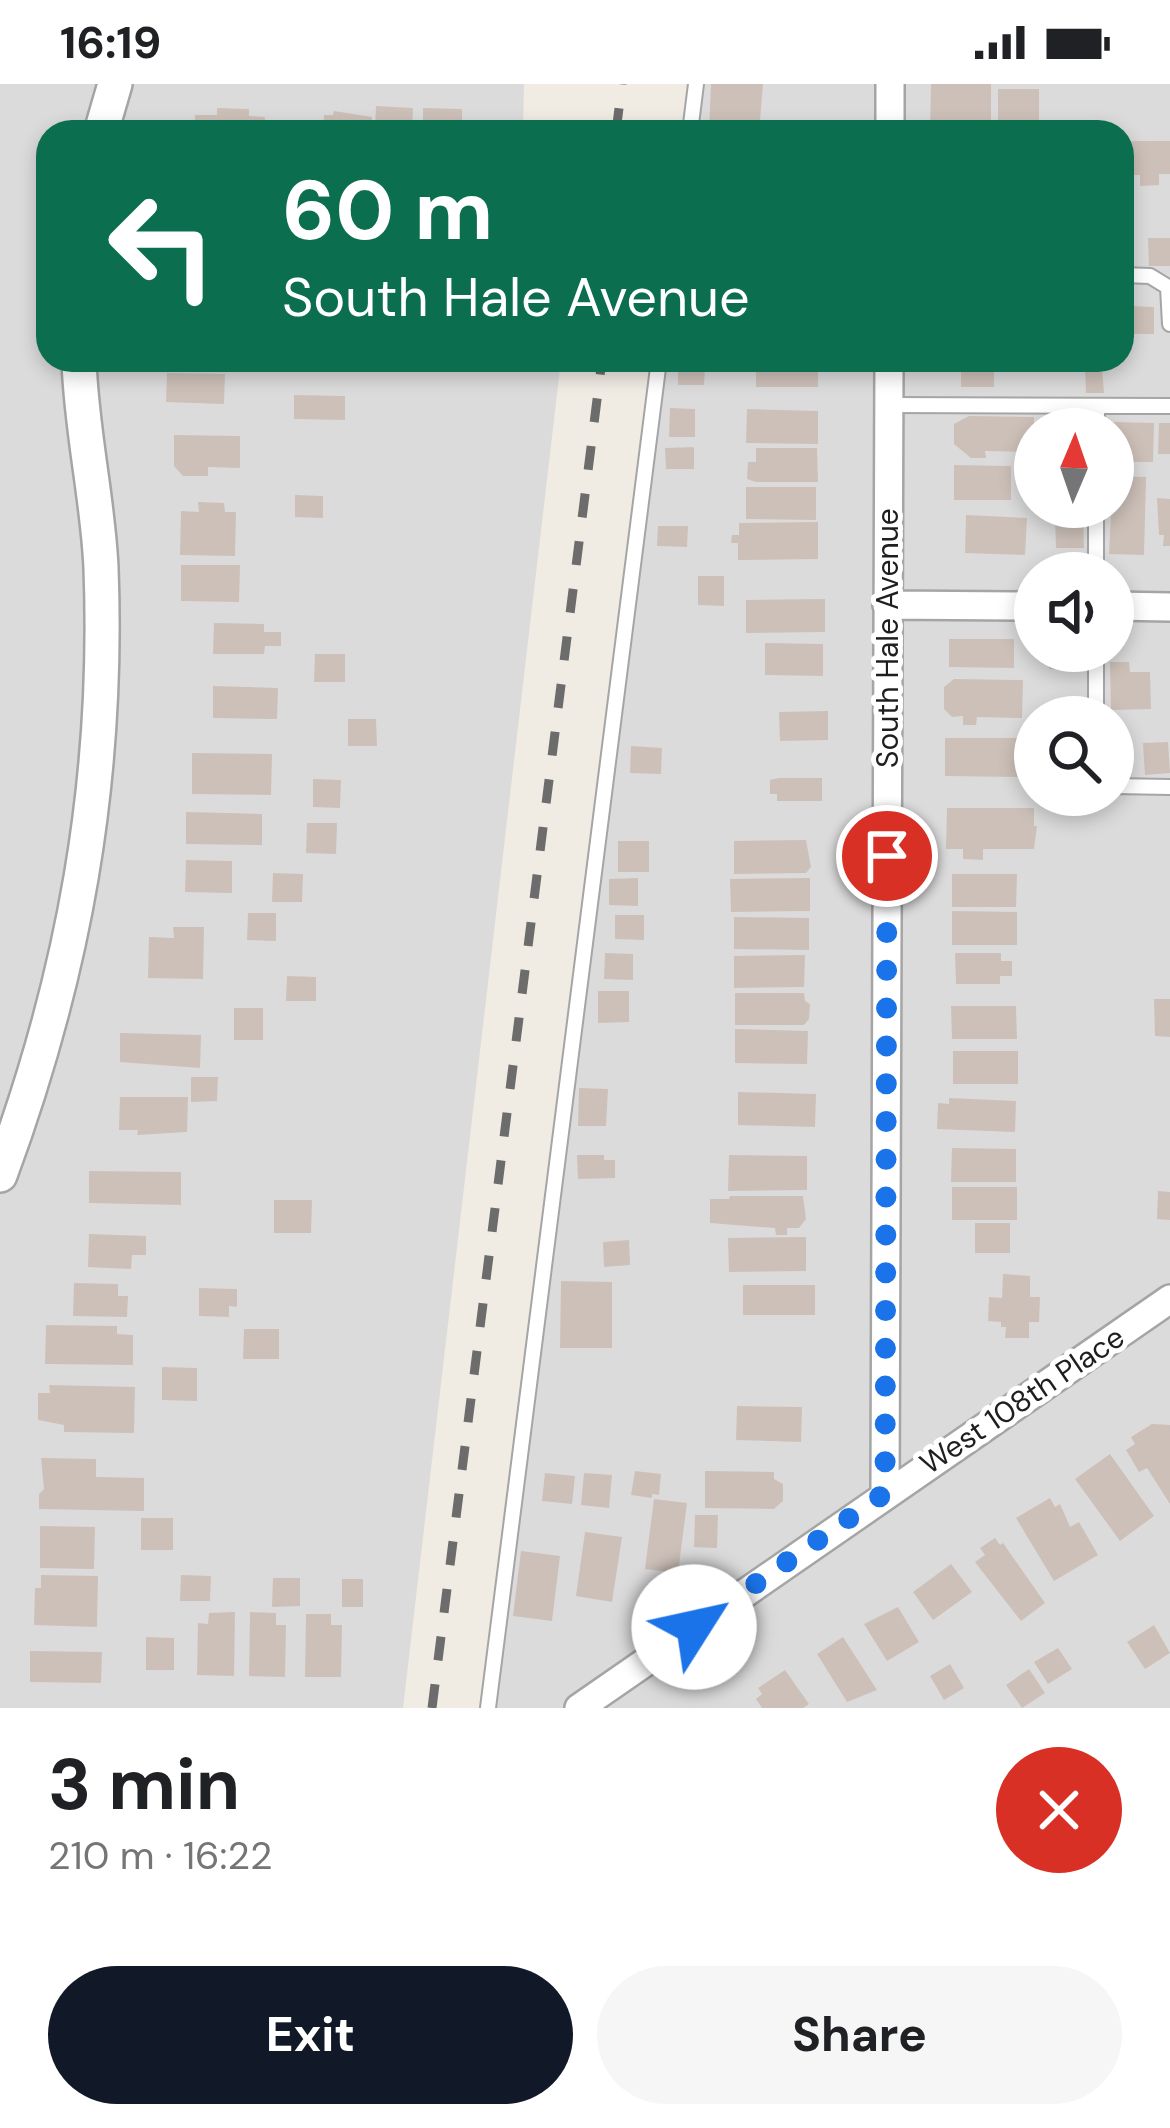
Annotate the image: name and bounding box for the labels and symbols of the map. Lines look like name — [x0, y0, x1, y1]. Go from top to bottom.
north arrow — [1014, 408, 1134, 528]
street label: South Hale Avenue — [868, 508, 907, 768]
pin — [836, 805, 938, 907]
street label: West 108th Place — [912, 1317, 1132, 1483]
position arrow — [631, 1564, 757, 1690]

